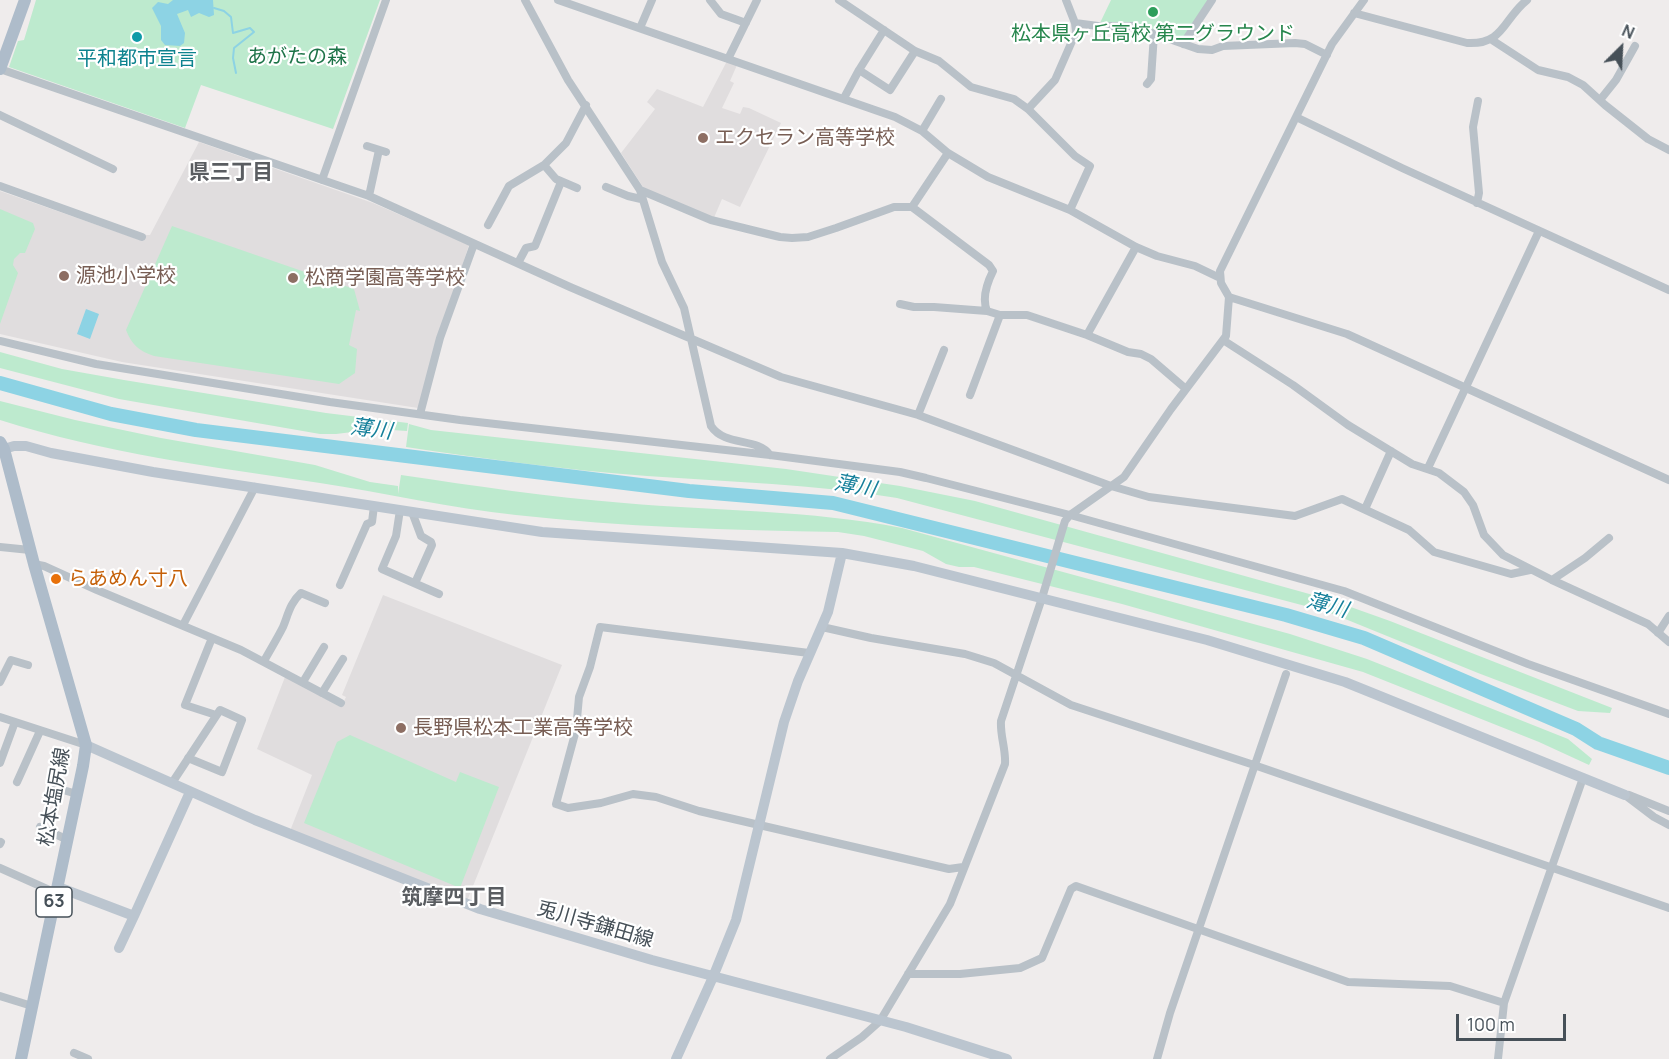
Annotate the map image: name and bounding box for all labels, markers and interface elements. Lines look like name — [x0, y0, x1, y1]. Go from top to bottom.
marker: 松本県ヶ丘高校 第二グラウンド — [1146, 5, 1160, 19]
north arrow — [1591, 18, 1651, 78]
text: N — [1619, 19, 1638, 44]
place label: 松本県ヶ丘高校 第二グラウンド — [1011, 22, 1295, 46]
marker: 平和都市宣言 — [130, 30, 144, 44]
park label: あがたの森 — [247, 45, 347, 69]
place label: 平和都市宣言 — [77, 47, 197, 71]
place label: エクセラン高等学校 — [715, 126, 895, 150]
marker: エクセラン高等学校 — [696, 131, 710, 145]
district label: 県三丁目 — [189, 160, 273, 186]
place label: 源池小学校 — [76, 264, 176, 288]
place label: 松商学園高等学校 — [305, 266, 465, 290]
marker: 源池小学校 — [57, 269, 71, 283]
marker: 松商学園高等学校 — [286, 271, 300, 285]
water label: 薄川 — [349, 415, 393, 445]
water label: 薄川 — [832, 471, 878, 503]
place label: らあめん寸八 — [68, 567, 188, 591]
marker: らあめん寸八 — [49, 572, 63, 586]
water label: 薄川 — [1303, 588, 1351, 624]
place label: 長野県松本工業高等学校 — [413, 716, 633, 740]
marker: 長野県松本工業高等学校 — [394, 721, 408, 735]
street label: 松本塩尻線 — [34, 746, 76, 848]
district label: 筑摩四丁目 — [402, 885, 506, 911]
road number: 63 — [36, 887, 72, 917]
street label: 兎川寺鎌田線 — [534, 897, 656, 953]
scale bar — [1459, 1002, 1568, 1040]
text: 100 m — [1467, 1012, 1515, 1036]

